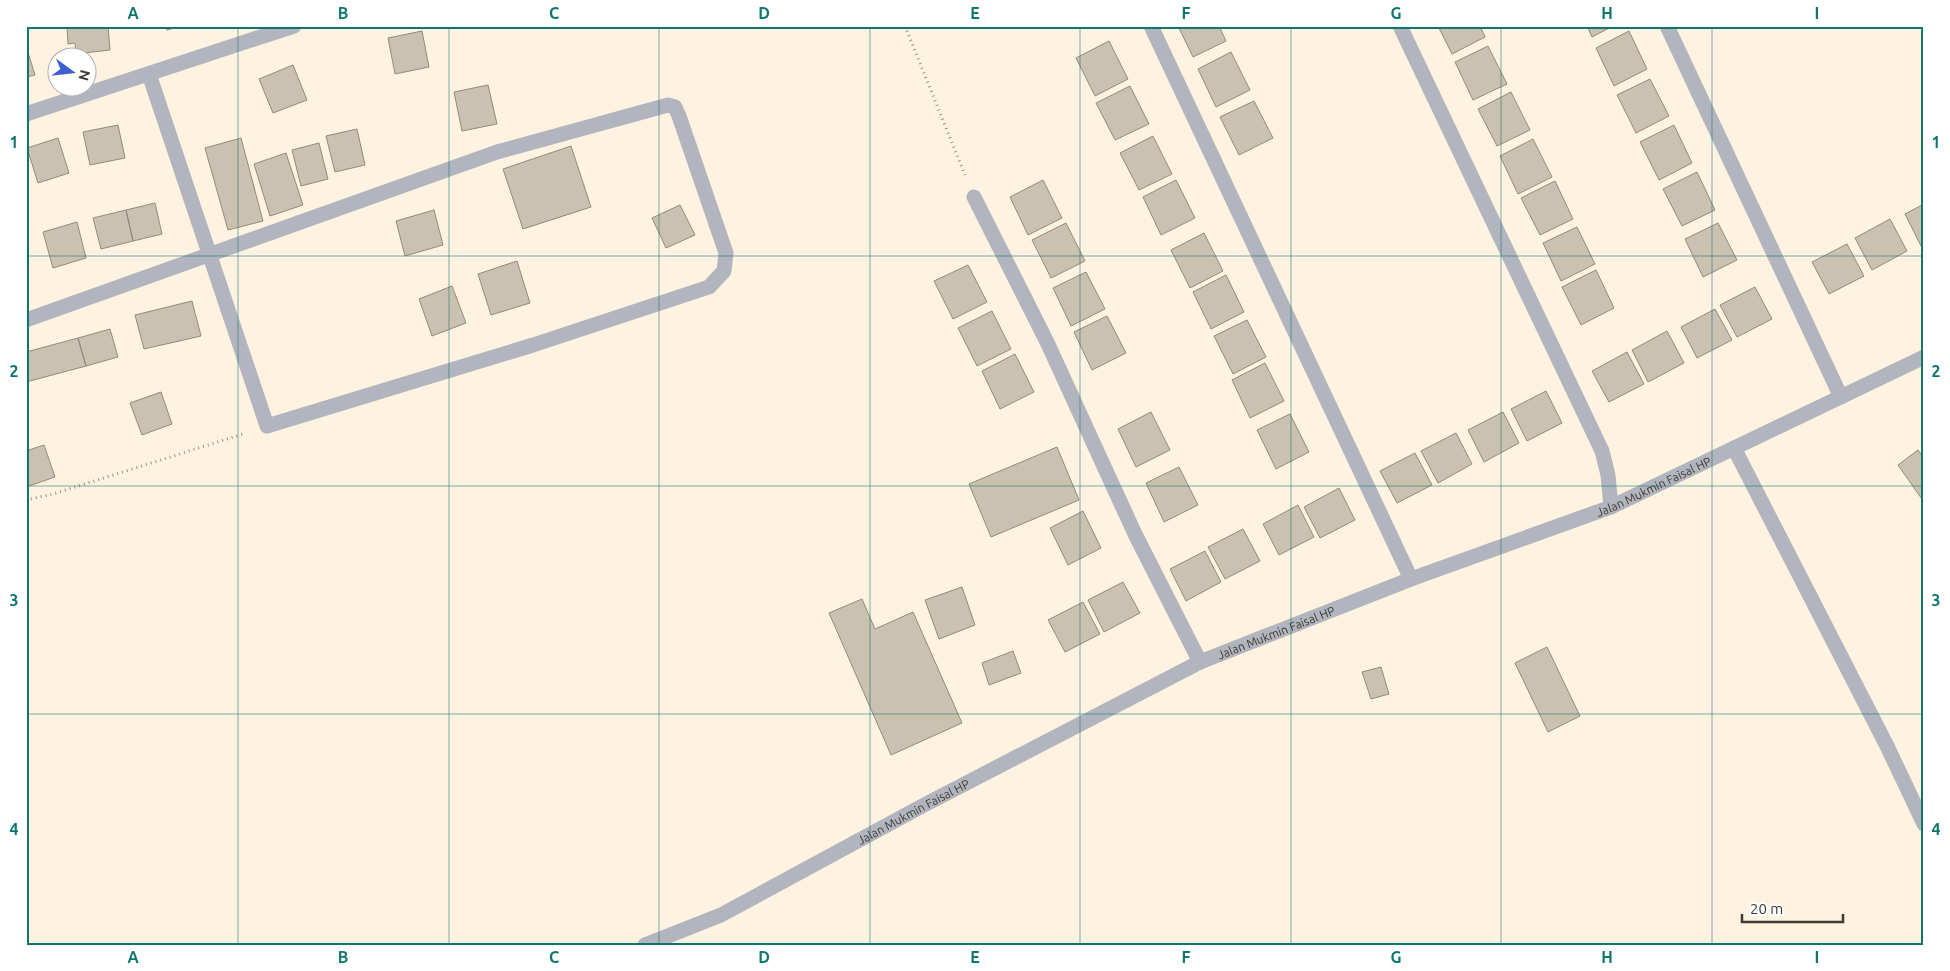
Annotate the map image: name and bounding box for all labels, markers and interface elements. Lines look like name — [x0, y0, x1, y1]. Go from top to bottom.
text: A — [127, 4, 139, 22]
text: B — [338, 4, 348, 22]
text: C — [549, 4, 559, 22]
text: D — [758, 4, 770, 22]
text: E — [970, 4, 980, 22]
text: F — [1182, 4, 1191, 22]
text: G — [1390, 4, 1402, 22]
text: H — [1601, 4, 1613, 22]
text: I — [1815, 4, 1819, 22]
north arrow — [48, 48, 98, 98]
text: N — [75, 68, 94, 82]
text: 1 — [9, 133, 19, 151]
text: 1 — [1931, 133, 1941, 151]
text: 2 — [9, 362, 19, 380]
text: 2 — [1931, 362, 1941, 380]
street label: Jalan Mukmin Faisal HP — [1594, 454, 1713, 518]
text: 3 — [9, 591, 19, 609]
text: 3 — [1931, 591, 1941, 609]
street label: Jalan Mukmin Faisal HP — [1215, 603, 1336, 661]
street label: Jalan Mukmin Faisal HP — [855, 776, 971, 847]
text: 4 — [9, 820, 19, 838]
text: 4 — [1931, 820, 1941, 838]
scale bar — [1742, 891, 1844, 923]
text: 20 m — [1750, 900, 1783, 917]
text: A — [127, 948, 139, 966]
text: B — [338, 948, 348, 966]
text: C — [549, 948, 559, 966]
text: D — [758, 948, 770, 966]
text: E — [970, 948, 980, 966]
text: F — [1182, 948, 1191, 966]
text: G — [1390, 948, 1402, 966]
text: H — [1601, 948, 1613, 966]
text: I — [1815, 948, 1819, 966]

